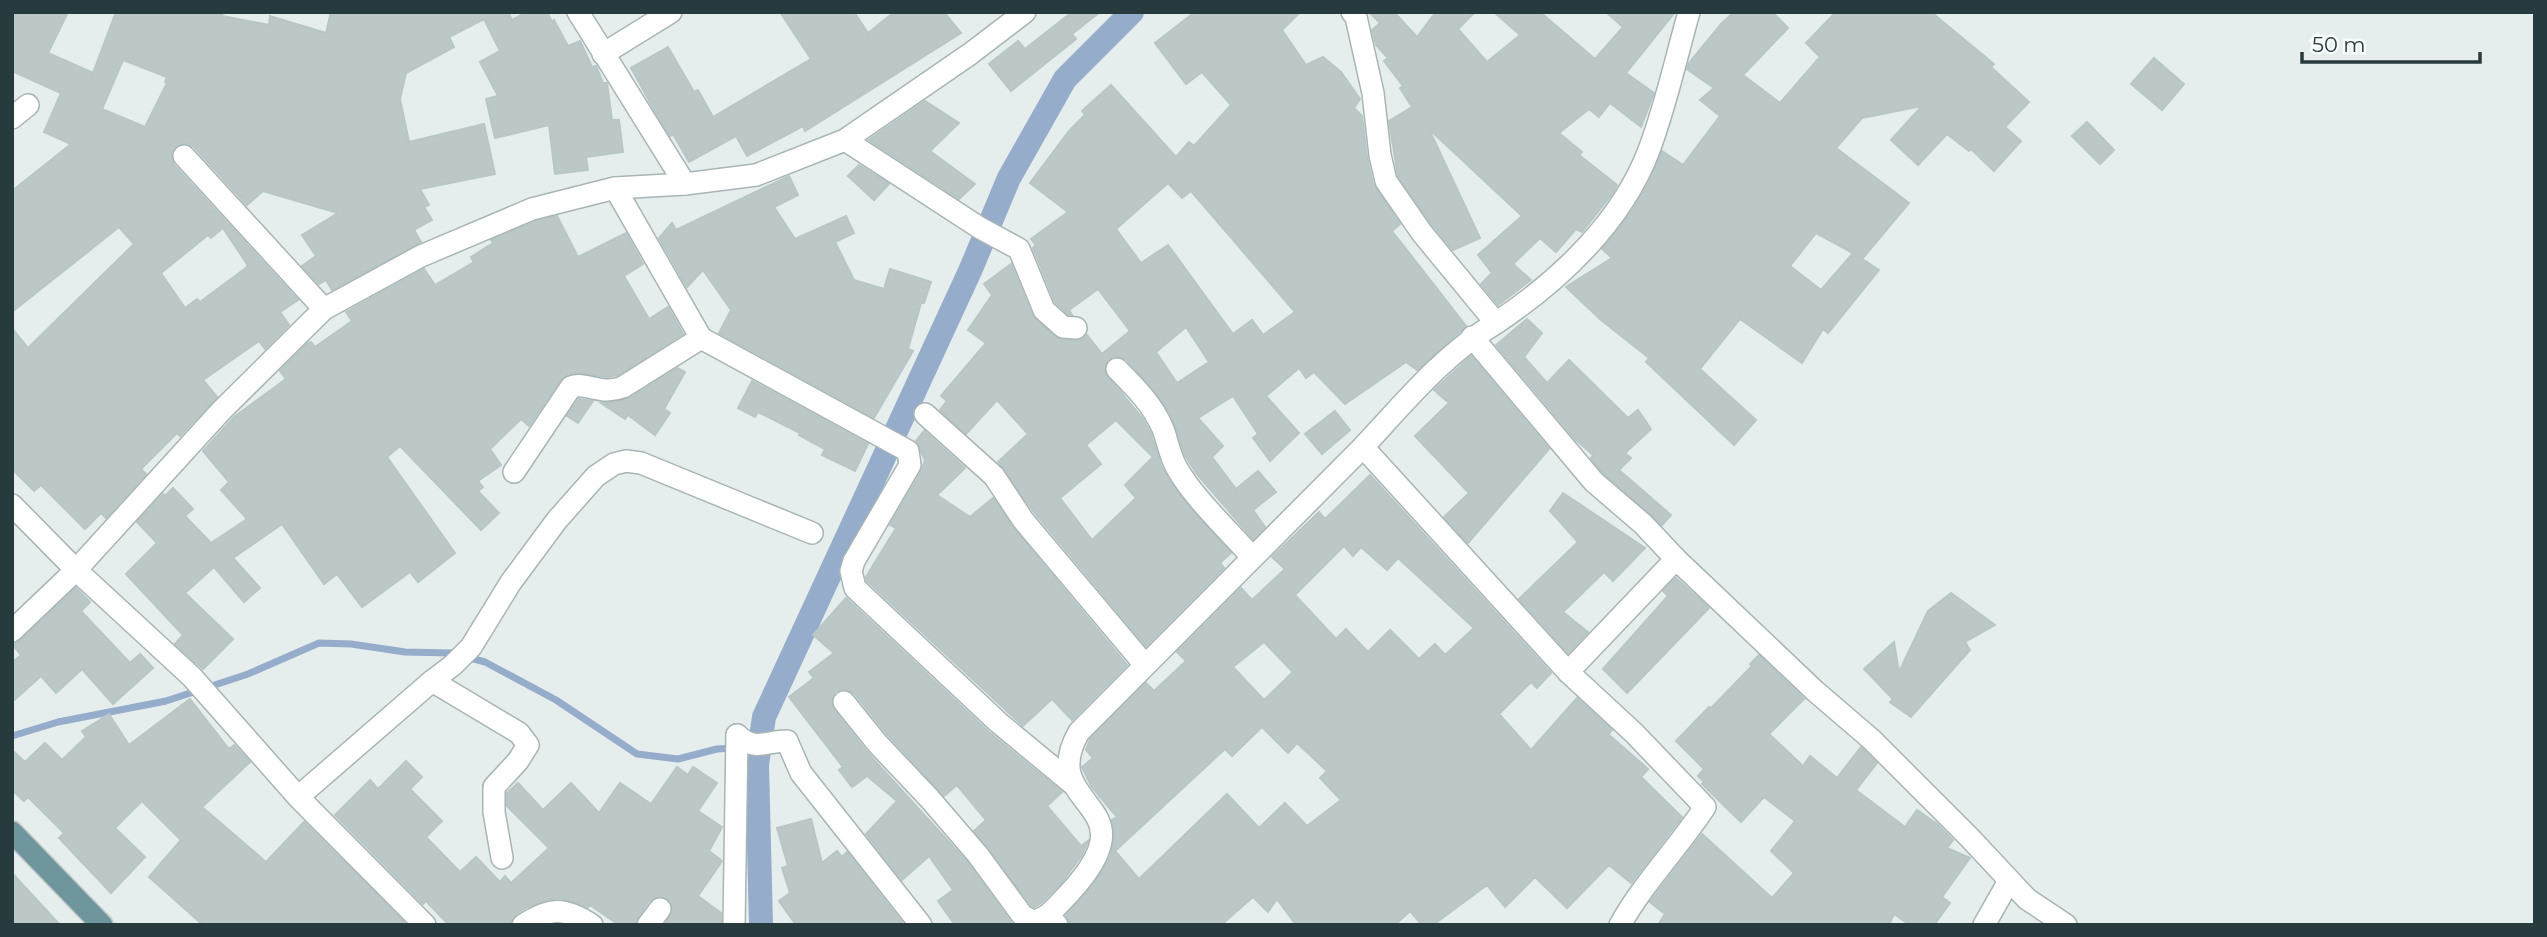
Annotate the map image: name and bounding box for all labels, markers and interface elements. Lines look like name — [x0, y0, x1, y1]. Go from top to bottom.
scale bar — [2302, 21, 2480, 65]
text: 50 m — [2312, 32, 2366, 57]

